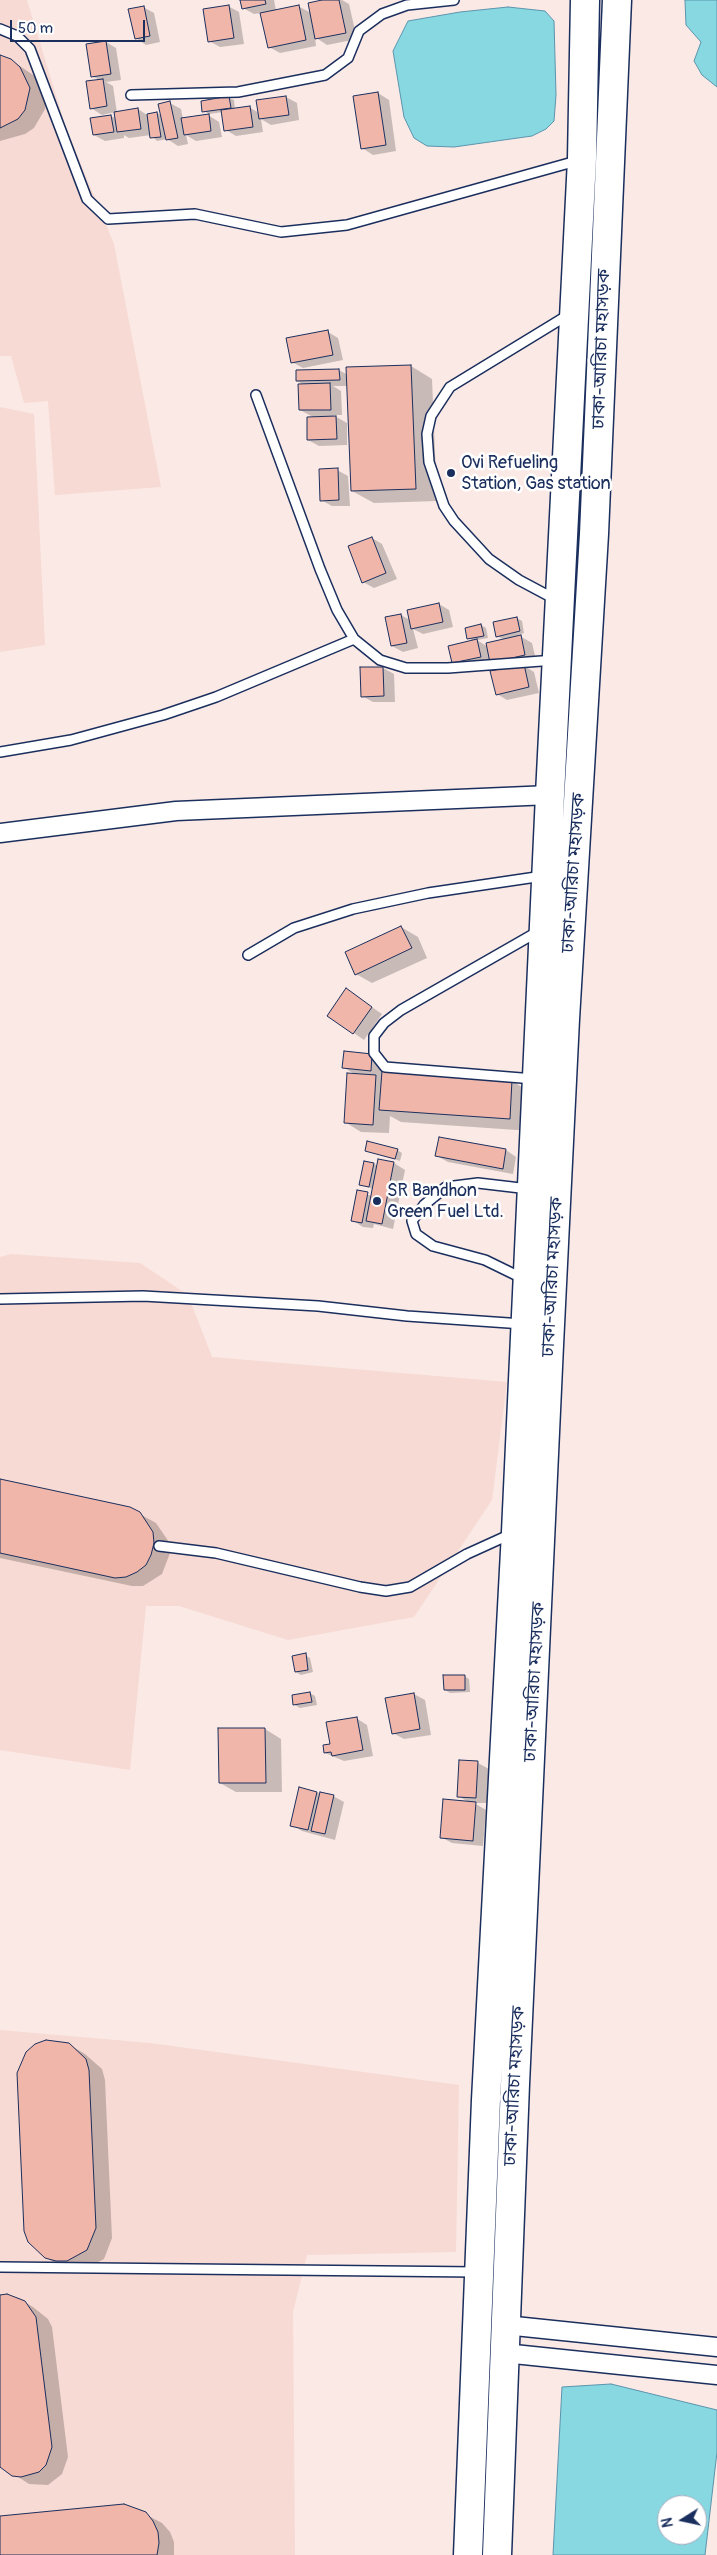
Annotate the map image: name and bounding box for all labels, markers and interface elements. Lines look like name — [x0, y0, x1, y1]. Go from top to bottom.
scale bar — [12, 10, 148, 42]
text: 50 m — [18, 19, 53, 38]
street label: ঢাকা-আরিচা মহাসড়ক — [588, 268, 616, 430]
place label: Ovi Refueling Station, Gas station — [461, 452, 611, 494]
marker: Ovi Refueling Station, Gas station — [445, 467, 457, 479]
street label: ঢাকা-আরিচা মহাসড়ক — [558, 792, 590, 954]
place label: SR Bandhon Green Fuel Ltd. — [387, 1180, 504, 1222]
marker: SR Bandhon Green Fuel Ltd. — [371, 1195, 383, 1207]
street label: ঢাকা-আরিচা মহাসড়ক — [538, 1196, 568, 1358]
street label: ঢাকা-আরিচা মহাসড়ক — [520, 1601, 550, 1763]
street label: ঢাকা-আরিচা মহাসড়ক — [500, 2005, 530, 2167]
north arrow — [657, 2495, 707, 2545]
text: N — [659, 2516, 677, 2529]

